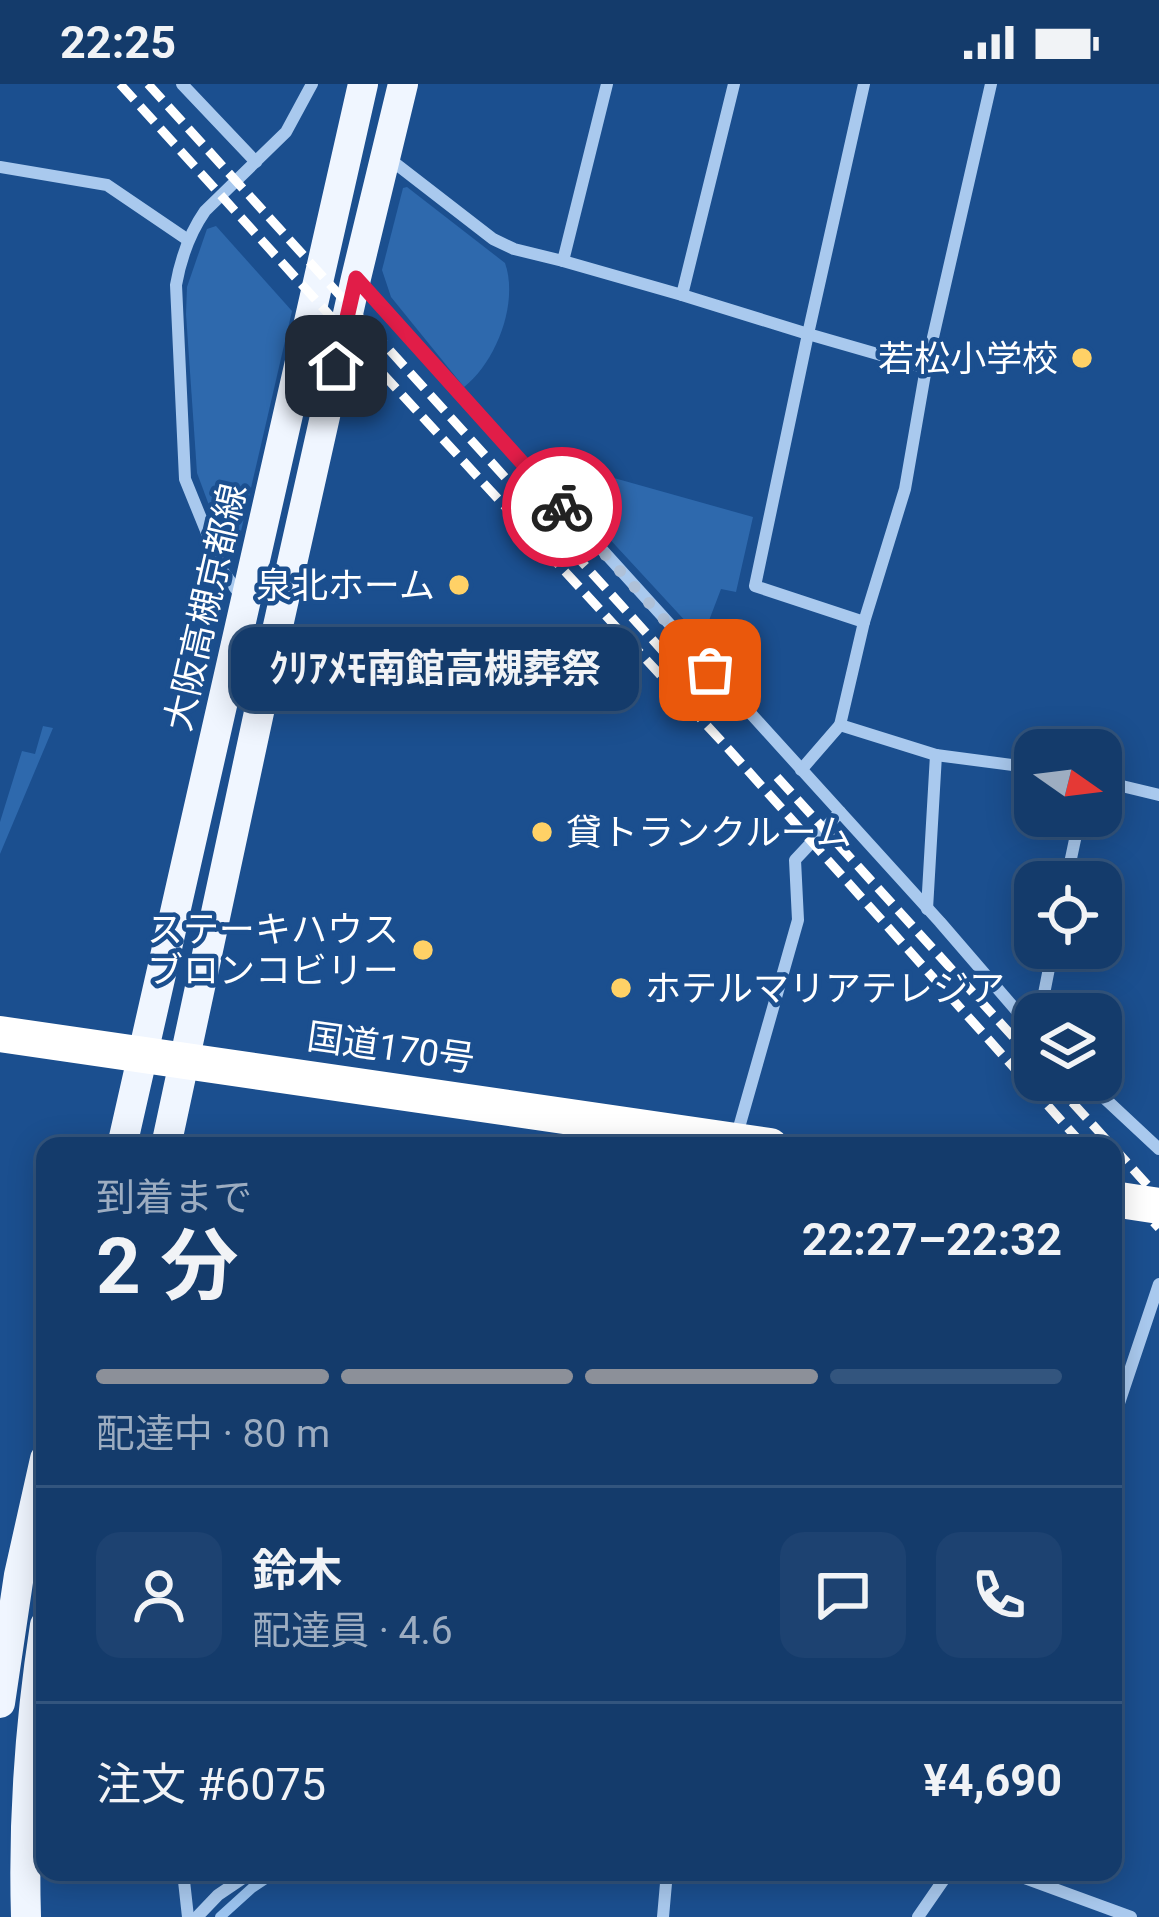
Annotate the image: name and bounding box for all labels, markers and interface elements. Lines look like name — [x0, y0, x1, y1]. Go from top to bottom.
text: 22:25 — [60, 16, 176, 69]
pin — [285, 315, 387, 417]
icon: home — [303, 333, 369, 399]
place label: 若松小学校 — [878, 338, 1058, 380]
marker: 若松小学校 — [1069, 345, 1095, 371]
courier — [502, 447, 622, 567]
icon: bike — [529, 474, 595, 540]
street label: 大阪高槻京都線 — [157, 480, 255, 735]
place label: 泉北ホーム — [256, 565, 435, 607]
marker: 泉北ホーム — [446, 572, 472, 598]
pin — [659, 619, 761, 721]
callout: ｸﾘｱﾒﾓ南館高槻葬祭 — [230, 628, 638, 712]
icon: bag — [677, 637, 743, 703]
text: ｸﾘｱﾒﾓ南館高槻葬祭 — [269, 646, 601, 692]
north arrow — [1014, 729, 1122, 837]
map controls — [1014, 729, 1122, 1101]
place label: 貸トランクルーム — [566, 812, 852, 854]
marker: 貸トランクルーム — [529, 819, 555, 845]
button: locate — [1014, 861, 1122, 969]
place label: ステーキハウス ブロンコビリー — [147, 909, 399, 992]
marker: ステーキハウス ブロンコビリー — [410, 937, 436, 963]
place label: ホテルマリアテレジア — [645, 968, 1005, 1010]
marker: ホテルマリアテレジア — [608, 975, 634, 1001]
button: layers — [1014, 993, 1122, 1101]
street label: 国道170号 — [304, 1015, 477, 1081]
text: 到着まで — [96, 1175, 252, 1221]
text: 22:27–22:32 — [802, 1213, 1062, 1266]
text: 2 分 — [96, 1221, 238, 1312]
text: 配達中 · 80 m — [96, 1411, 330, 1457]
button: person — [96, 1532, 222, 1658]
button: chat — [780, 1532, 906, 1658]
button: phone — [936, 1532, 1062, 1658]
text: 鈴木 — [252, 1544, 342, 1597]
text: 配達員 · 4.6 — [252, 1608, 453, 1654]
text: ¥4,690 — [924, 1754, 1062, 1807]
text: 注文 #6075 — [96, 1758, 326, 1811]

